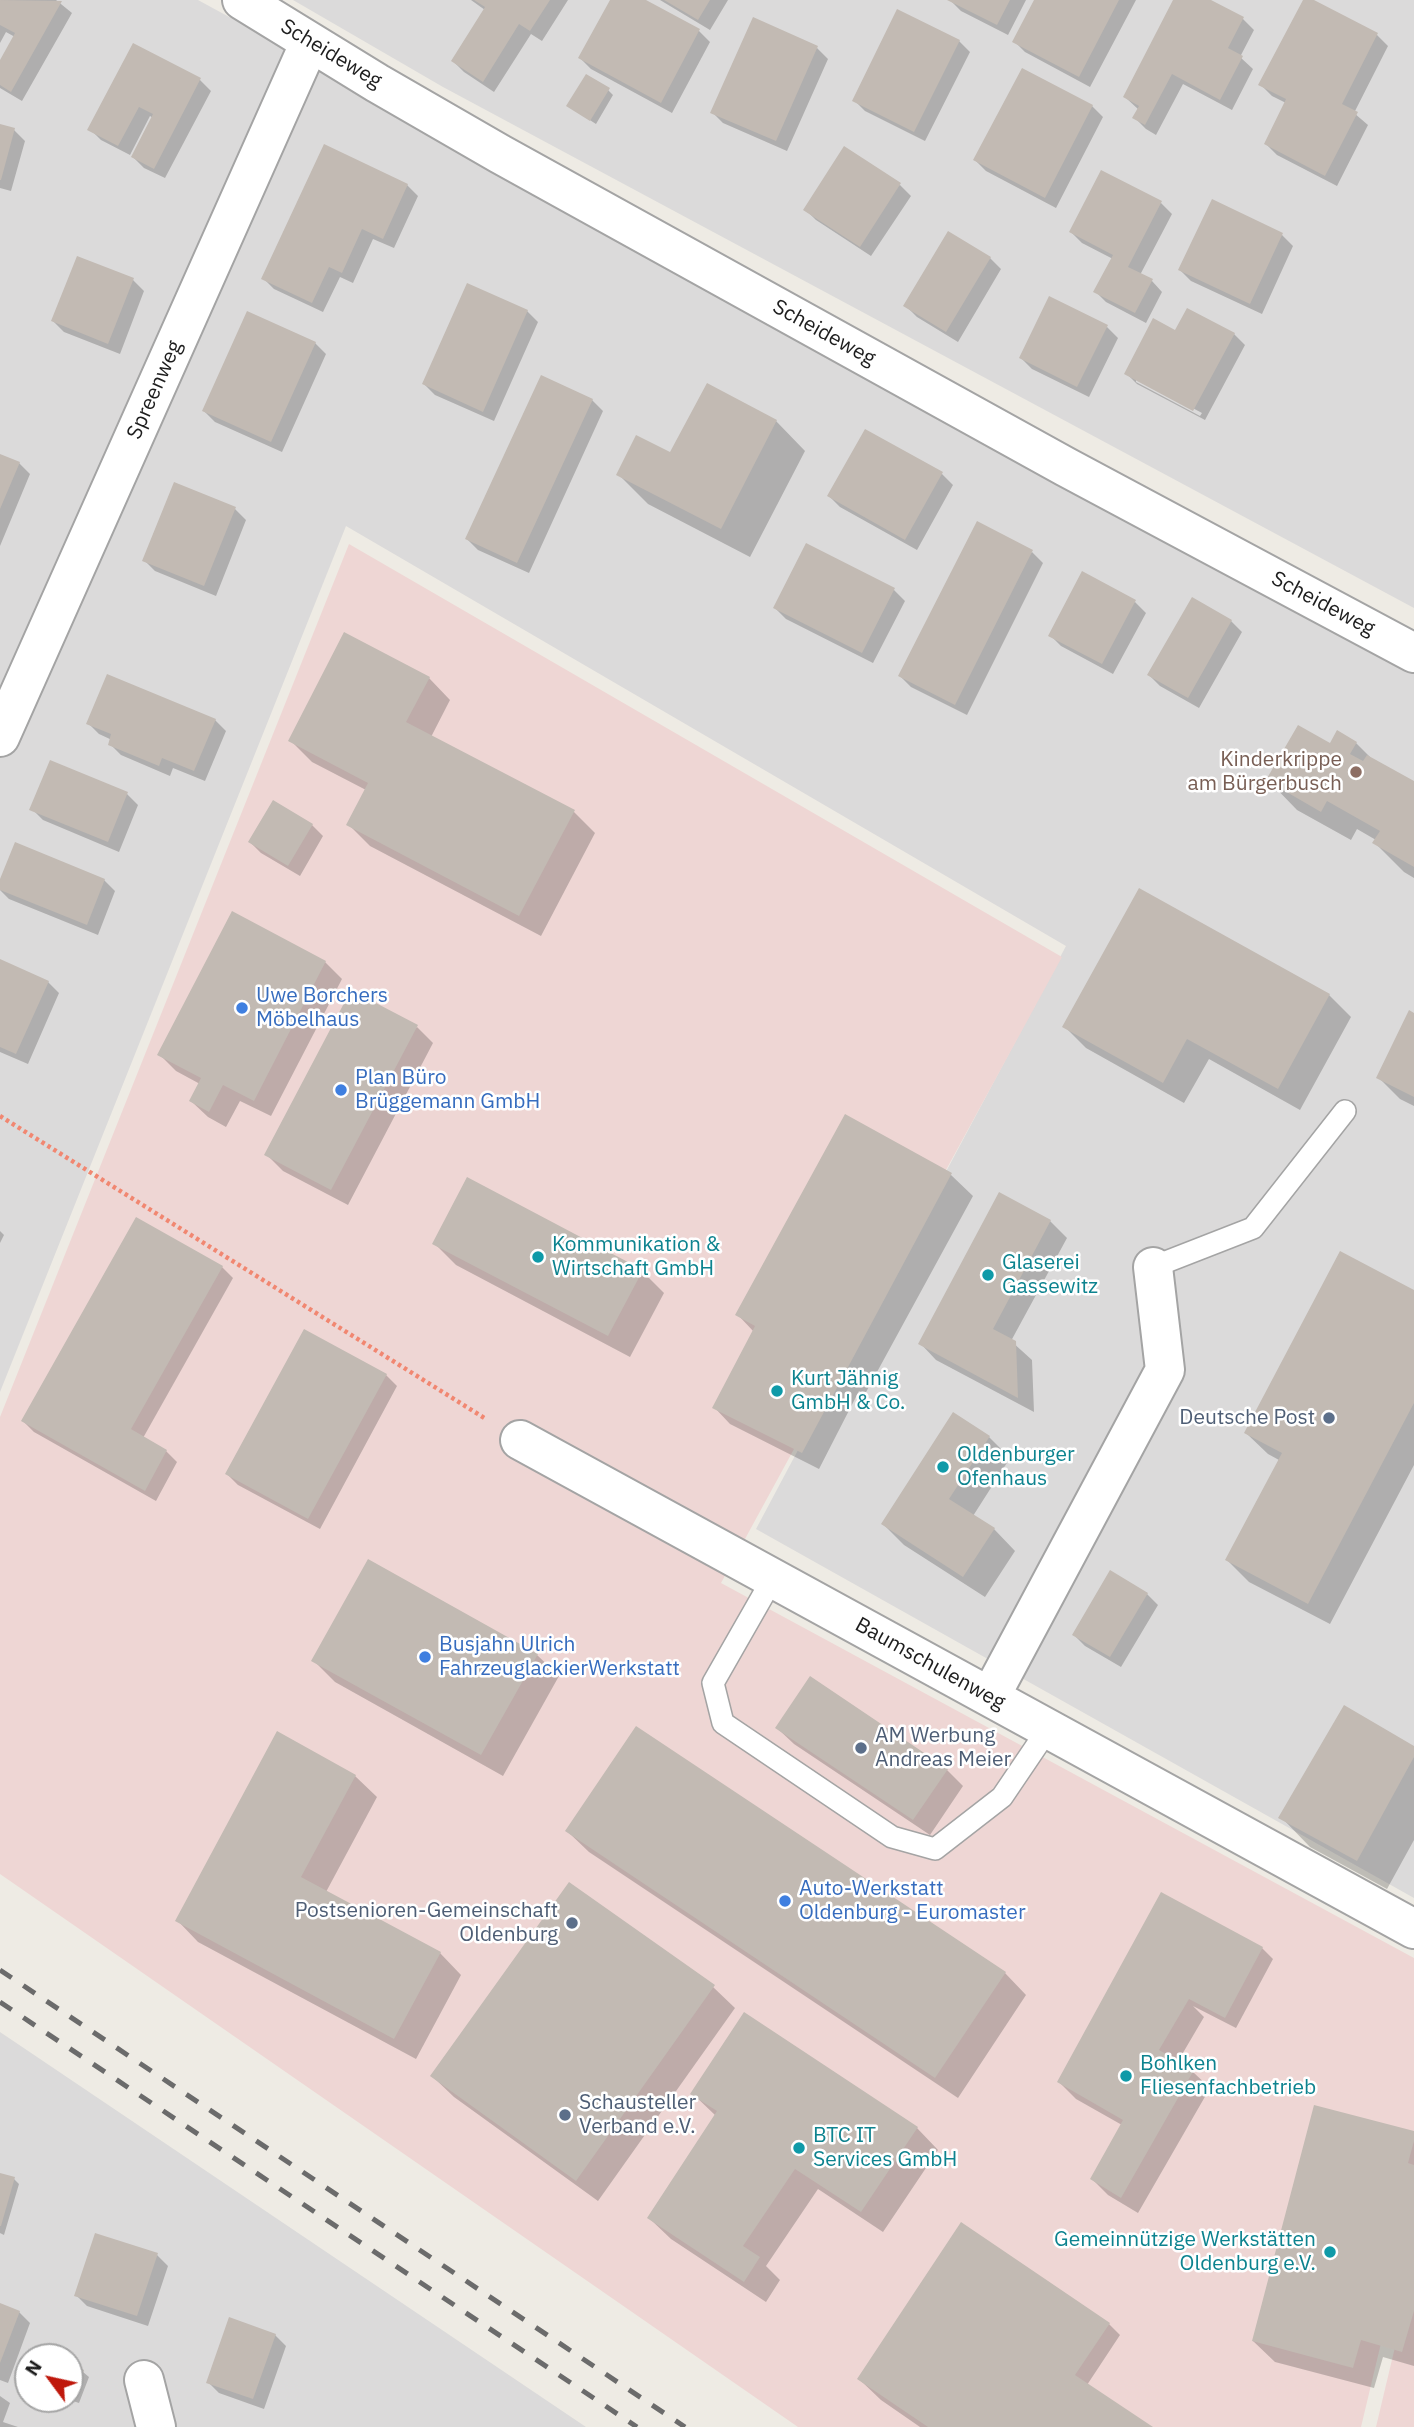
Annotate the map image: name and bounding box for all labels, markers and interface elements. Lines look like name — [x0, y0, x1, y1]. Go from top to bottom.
street label: Scheideweg — [276, 14, 386, 94]
street label: Scheideweg — [768, 294, 880, 372]
street label: Spreenweg — [122, 337, 188, 443]
street label: Scheideweg — [1267, 566, 1379, 642]
place label: Kinderkrippe am Bürgerbusch — [1188, 747, 1342, 797]
marker: Kinderkrippe am Bürgerbusch — [1348, 764, 1364, 780]
place label: Uwe Borchers Möbelhaus — [256, 983, 388, 1033]
marker: Uwe Borchers Möbelhaus — [234, 1000, 250, 1016]
place label: Plan Büro Brüggemann GmbH — [355, 1065, 540, 1115]
marker: Plan Büro Brüggemann GmbH — [333, 1082, 349, 1098]
place label: Kommunikation & Wirtschaft GmbH — [552, 1232, 720, 1282]
marker: Kommunikation & Wirtschaft GmbH — [530, 1249, 546, 1265]
place label: Glaserei Gassewitz — [1002, 1250, 1098, 1300]
marker: Glaserei Gassewitz — [980, 1267, 996, 1283]
place label: Kurt Jähnig GmbH & Co. — [791, 1366, 906, 1416]
marker: Kurt Jähnig GmbH & Co. — [769, 1383, 785, 1399]
place label: Deutsche Post — [1179, 1405, 1315, 1431]
marker: Deutsche Post — [1321, 1410, 1337, 1426]
place label: Oldenburger Ofenhaus — [957, 1442, 1075, 1492]
marker: Oldenburger Ofenhaus — [935, 1459, 951, 1475]
street label: Baumschulenweg — [851, 1612, 1009, 1716]
place label: Busjahn Ulrich FahrzeuglackierWerkstatt — [439, 1632, 680, 1682]
marker: Busjahn Ulrich FahrzeuglackierWerkstatt — [417, 1649, 433, 1665]
place label: AM Werbung Andreas Meier — [875, 1723, 1011, 1773]
marker: AM Werbung Andreas Meier — [853, 1740, 869, 1756]
place label: Auto-Werkstatt Oldenburg - Euromaster — [799, 1876, 1026, 1926]
marker: Auto-Werkstatt Oldenburg - Euromaster — [777, 1893, 793, 1909]
place label: Postsenioren-Gemeinschaft Oldenburg — [295, 1898, 558, 1948]
marker: Postsenioren-Gemeinschaft Oldenburg — [564, 1915, 580, 1931]
place label: Bohlken Fliesenfachbetrieb — [1140, 2051, 1316, 2101]
marker: Bohlken Fliesenfachbetrieb — [1118, 2068, 1134, 2084]
place label: Schausteller Verband e.V. — [579, 2090, 696, 2140]
marker: Schausteller Verband e.V. — [557, 2107, 573, 2123]
place label: BTC IT Services GmbH — [813, 2123, 957, 2173]
marker: BTC IT Services GmbH — [791, 2140, 807, 2156]
place label: Gemeinnützige Werkstätten Oldenburg e.V. — [1054, 2227, 1316, 2277]
marker: Gemeinnützige Werkstätten Oldenburg e.V. — [1322, 2244, 1338, 2260]
north arrow — [14, 2343, 84, 2413]
text: N — [19, 2355, 47, 2380]

